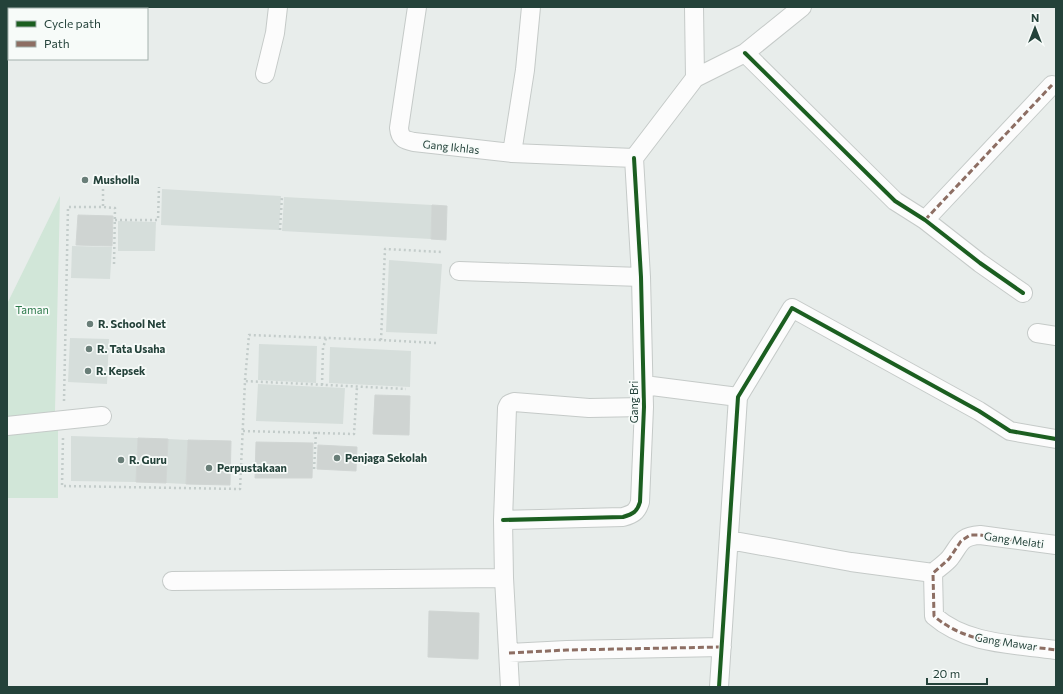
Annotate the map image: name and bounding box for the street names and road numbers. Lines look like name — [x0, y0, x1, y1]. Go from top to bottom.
street label: Gang Ikhlas — [422, 137, 480, 156]
street label: Gang Bri — [627, 381, 640, 423]
street label: Gang Melati — [983, 529, 1045, 550]
street label: Gang Mawar — [974, 630, 1039, 653]

